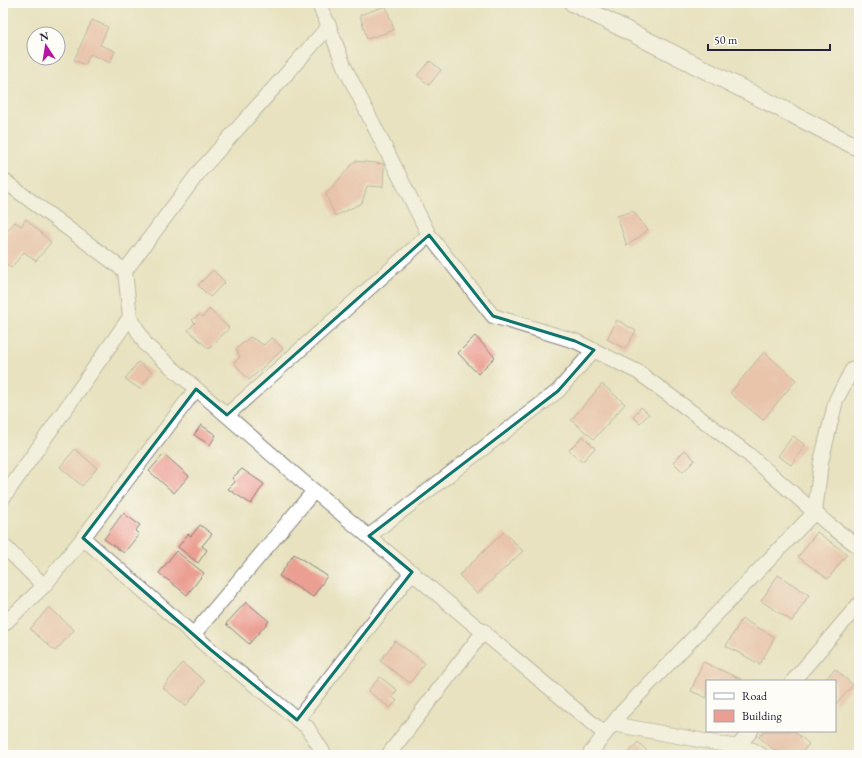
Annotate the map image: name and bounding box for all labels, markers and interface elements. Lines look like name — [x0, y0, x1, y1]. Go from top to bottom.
north arrow — [26, 26, 66, 66]
scale bar — [708, 26, 830, 52]
text: N — [38, 28, 50, 44]
text: 50 m — [714, 32, 738, 48]
legend — [706, 680, 836, 732]
text: Road — [742, 688, 768, 704]
text: Building — [742, 708, 783, 724]

